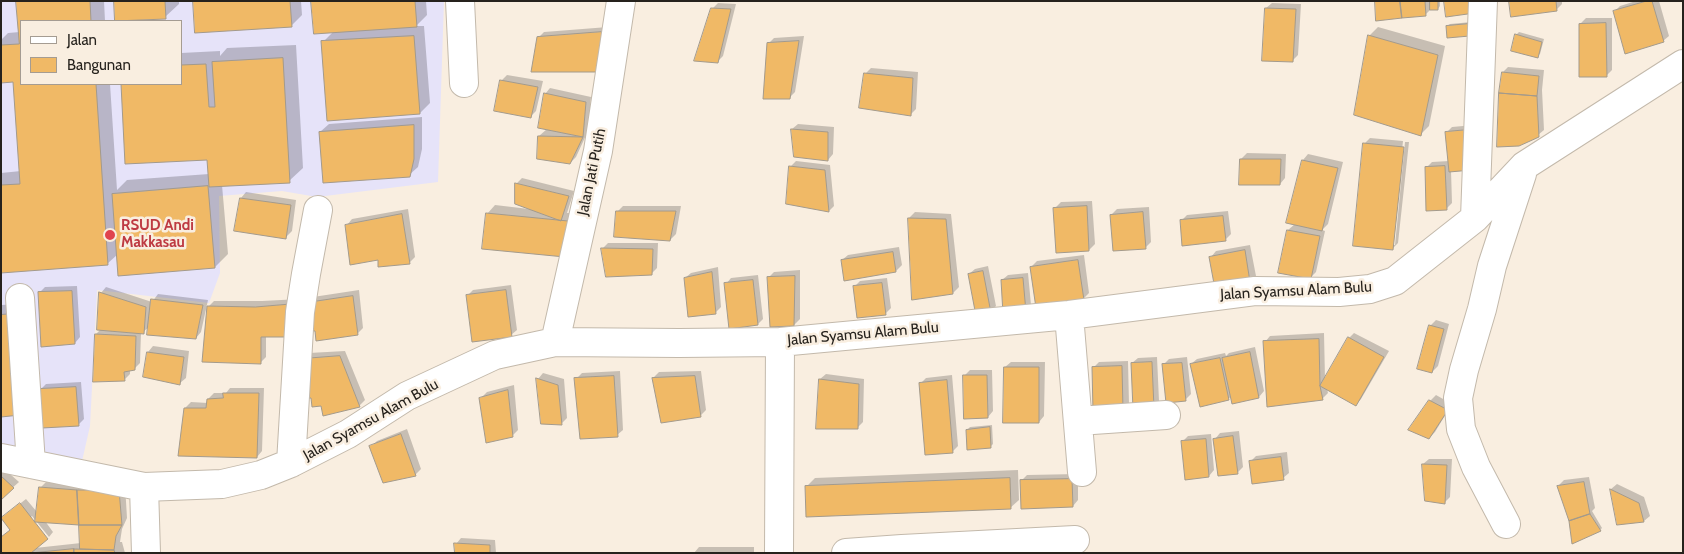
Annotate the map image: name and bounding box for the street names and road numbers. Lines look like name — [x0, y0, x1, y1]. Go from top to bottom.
street label: Jalan Jati Putih — [574, 127, 610, 217]
street label: Jalan Syamsu Alam Bulu — [1220, 278, 1372, 304]
street label: Jalan Syamsu Alam Bulu — [787, 318, 939, 350]
street label: Jalan Syamsu Alam Bulu — [300, 375, 442, 465]

